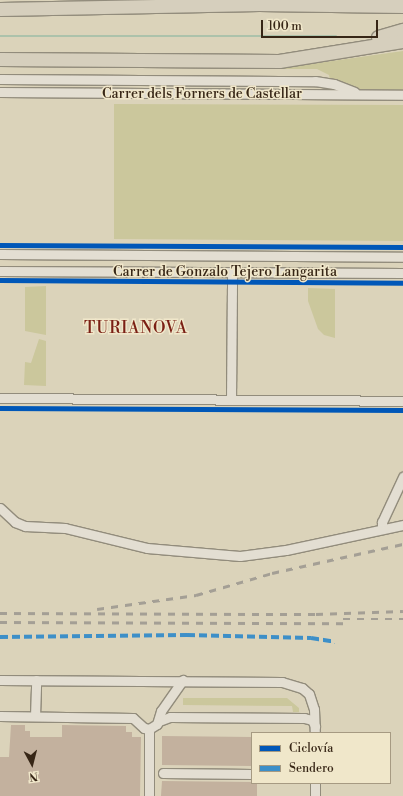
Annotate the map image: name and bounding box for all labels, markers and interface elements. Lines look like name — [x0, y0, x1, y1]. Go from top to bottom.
scale bar — [263, 12, 380, 38]
text: 100 m — [268, 19, 302, 34]
street label: Carrer dels Forners de Castellar — [102, 86, 302, 102]
street label: Carrer de Gonzalo Tejero Langarita — [113, 264, 337, 280]
district label: TURIANOVA — [84, 318, 188, 338]
legend — [251, 732, 391, 784]
text: Ciclovía — [289, 741, 333, 756]
north arrow — [12, 744, 52, 784]
text: Sendero — [289, 761, 334, 776]
text: N — [28, 768, 39, 783]

